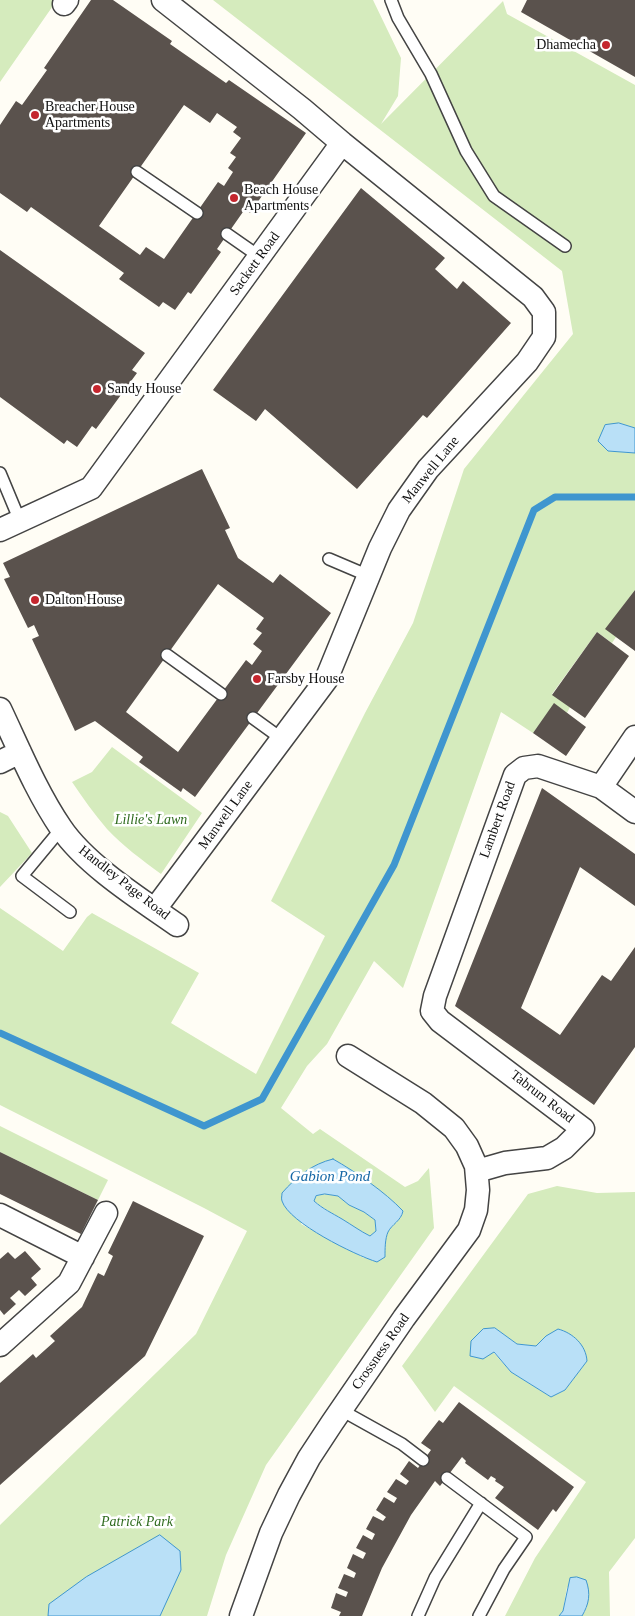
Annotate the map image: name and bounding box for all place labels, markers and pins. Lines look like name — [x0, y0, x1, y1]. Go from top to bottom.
place label: Dhamecha — [536, 37, 596, 53]
marker: Dhamecha — [600, 39, 612, 51]
place label: Breacher House Apartments — [45, 99, 135, 132]
marker: Breacher House Apartments — [29, 109, 41, 121]
place label: Beach House Apartments — [244, 182, 318, 214]
marker: Beach House Apartments — [228, 192, 240, 204]
place label: Sandy House — [107, 381, 181, 397]
marker: Sandy House — [91, 383, 103, 395]
place label: Dalton House — [45, 592, 122, 608]
marker: Dalton House — [29, 594, 41, 606]
place label: Farsby House — [267, 671, 344, 687]
marker: Farsby House — [251, 673, 263, 685]

